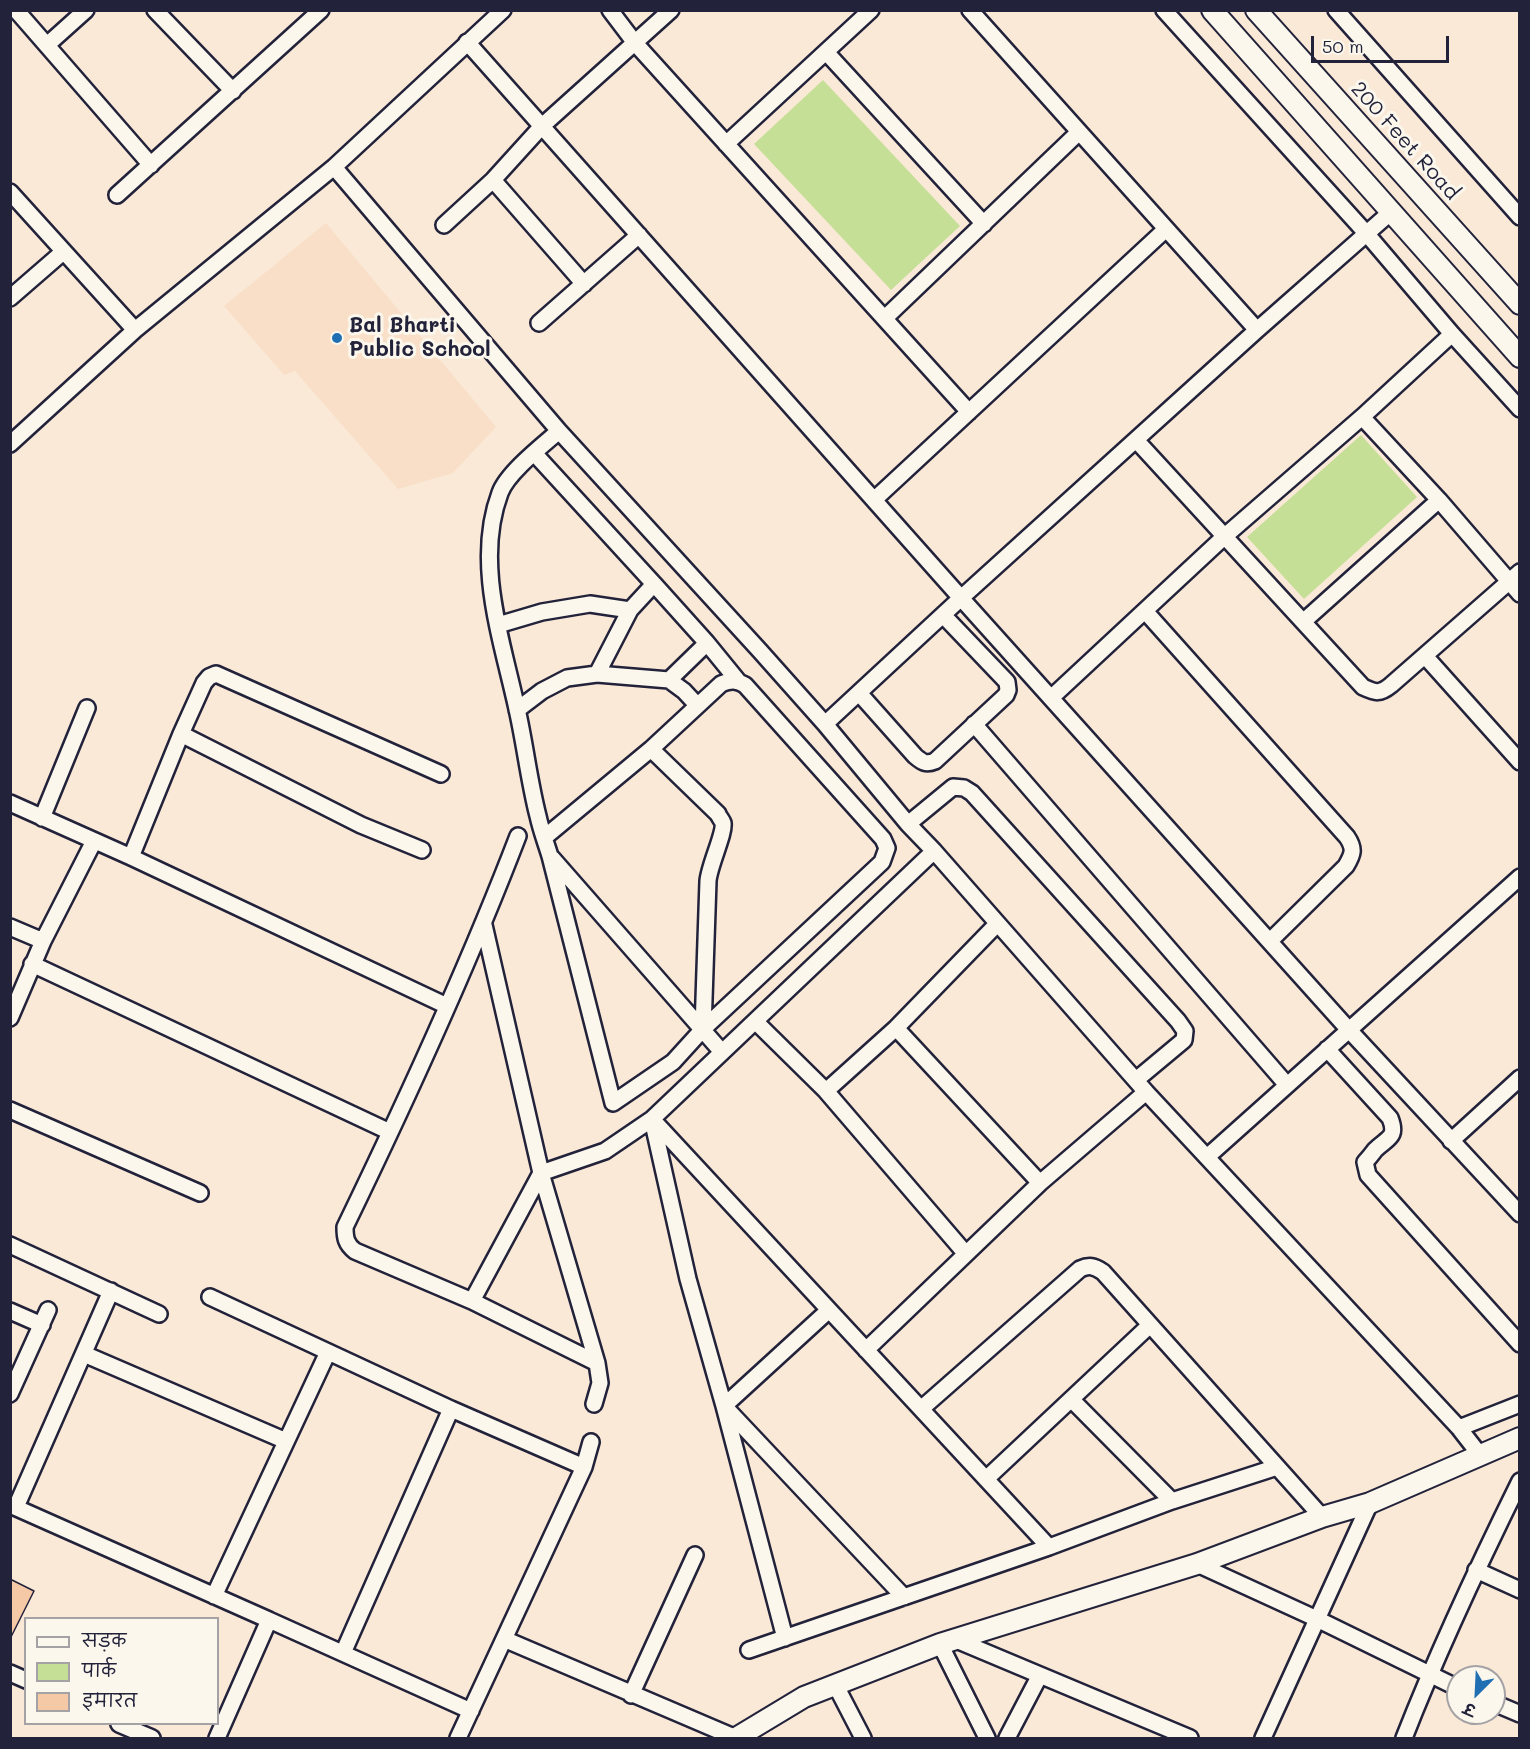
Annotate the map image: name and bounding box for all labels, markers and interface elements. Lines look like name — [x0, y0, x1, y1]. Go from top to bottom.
scale bar — [1314, 24, 1452, 62]
text: 50 m — [1322, 34, 1364, 58]
street label: 200 Feet Road — [1345, 77, 1465, 205]
place label: Bal Bharti Public School — [349, 313, 491, 363]
marker: Bal Bharti Public School — [330, 331, 344, 345]
legend — [24, 1617, 219, 1725]
text: सड़क — [82, 1628, 126, 1652]
text: पार्क — [82, 1658, 116, 1682]
north arrow — [1446, 1665, 1506, 1725]
text: इमारत — [82, 1688, 137, 1712]
text: उ — [1460, 1698, 1478, 1722]

